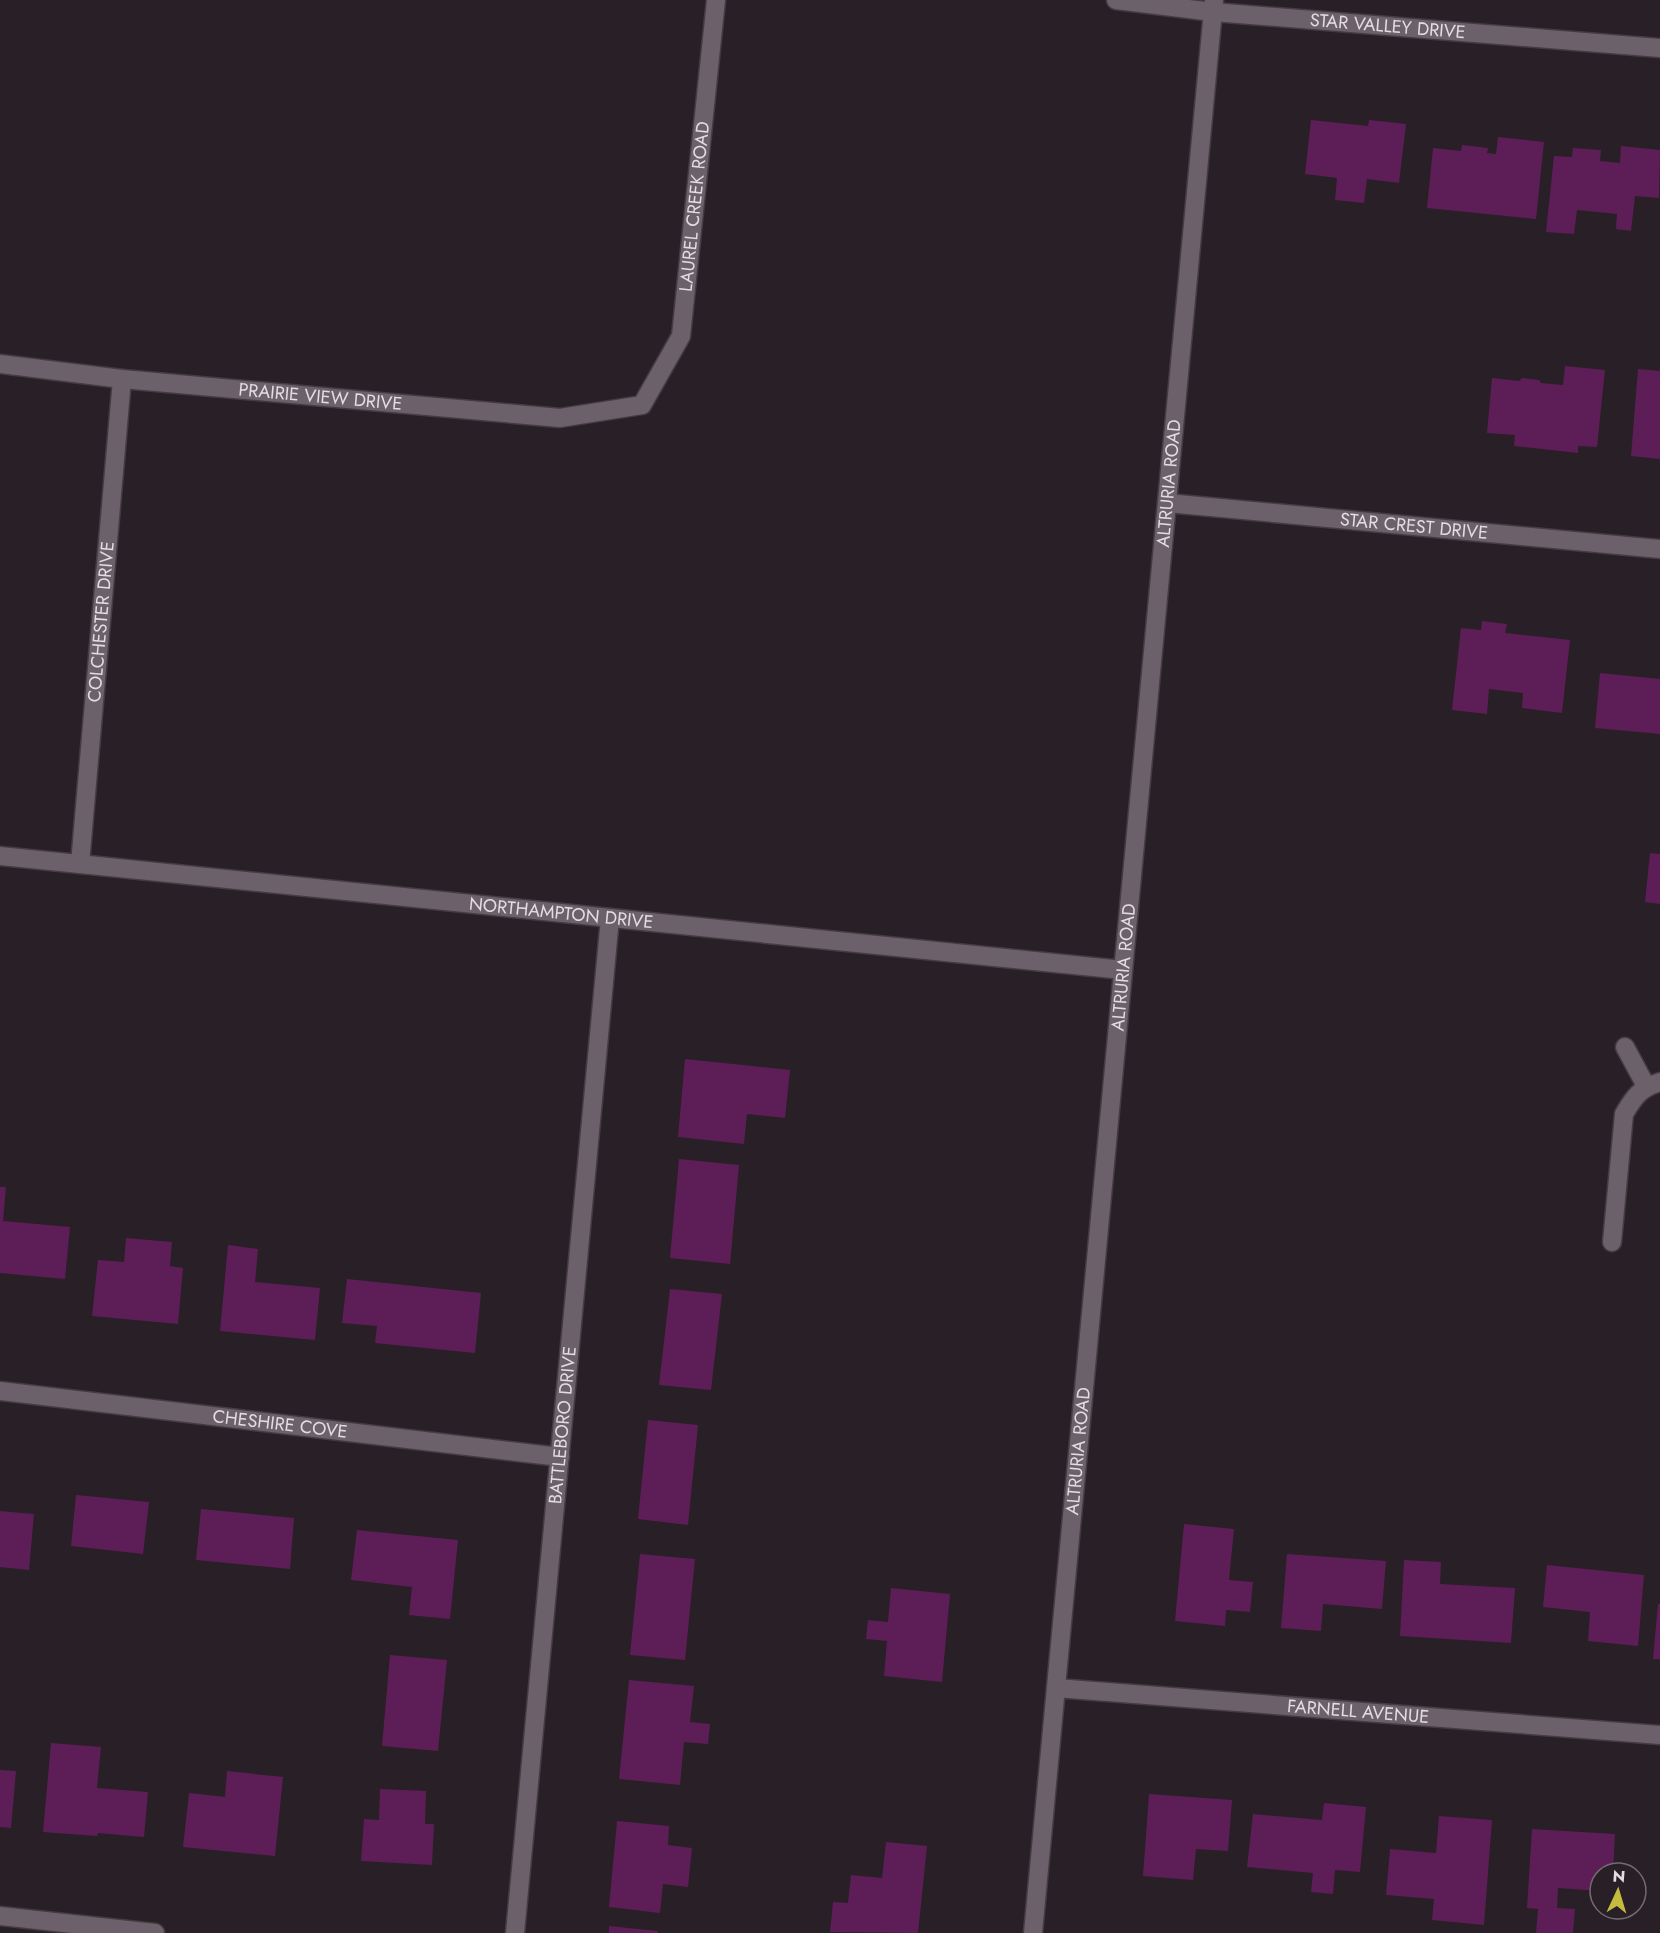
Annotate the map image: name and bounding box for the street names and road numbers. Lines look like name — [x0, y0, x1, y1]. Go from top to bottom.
street label: STAR VALLEY DRIVE — [1309, 7, 1467, 45]
street label: LAUREL CREEK ROAD — [673, 120, 716, 293]
street label: PRAIRIE VIEW DRIVE — [237, 376, 403, 417]
street label: ALTRURIA ROAD — [1150, 418, 1188, 548]
street label: STAR CREST DRIVE — [1339, 506, 1489, 546]
street label: COLCHESTER DRIVE — [81, 540, 121, 703]
street label: NORTHAMPTON DRIVE — [468, 891, 654, 935]
street label: ALTRURIA ROAD — [1105, 902, 1142, 1032]
street label: BATTLEBORO DRIVE — [542, 1345, 583, 1505]
street label: ALTRURIA ROAD — [1059, 1386, 1097, 1516]
street label: CHESHIRE COVE — [211, 1403, 349, 1445]
street label: FARNELL AVENUE — [1286, 1693, 1430, 1730]

